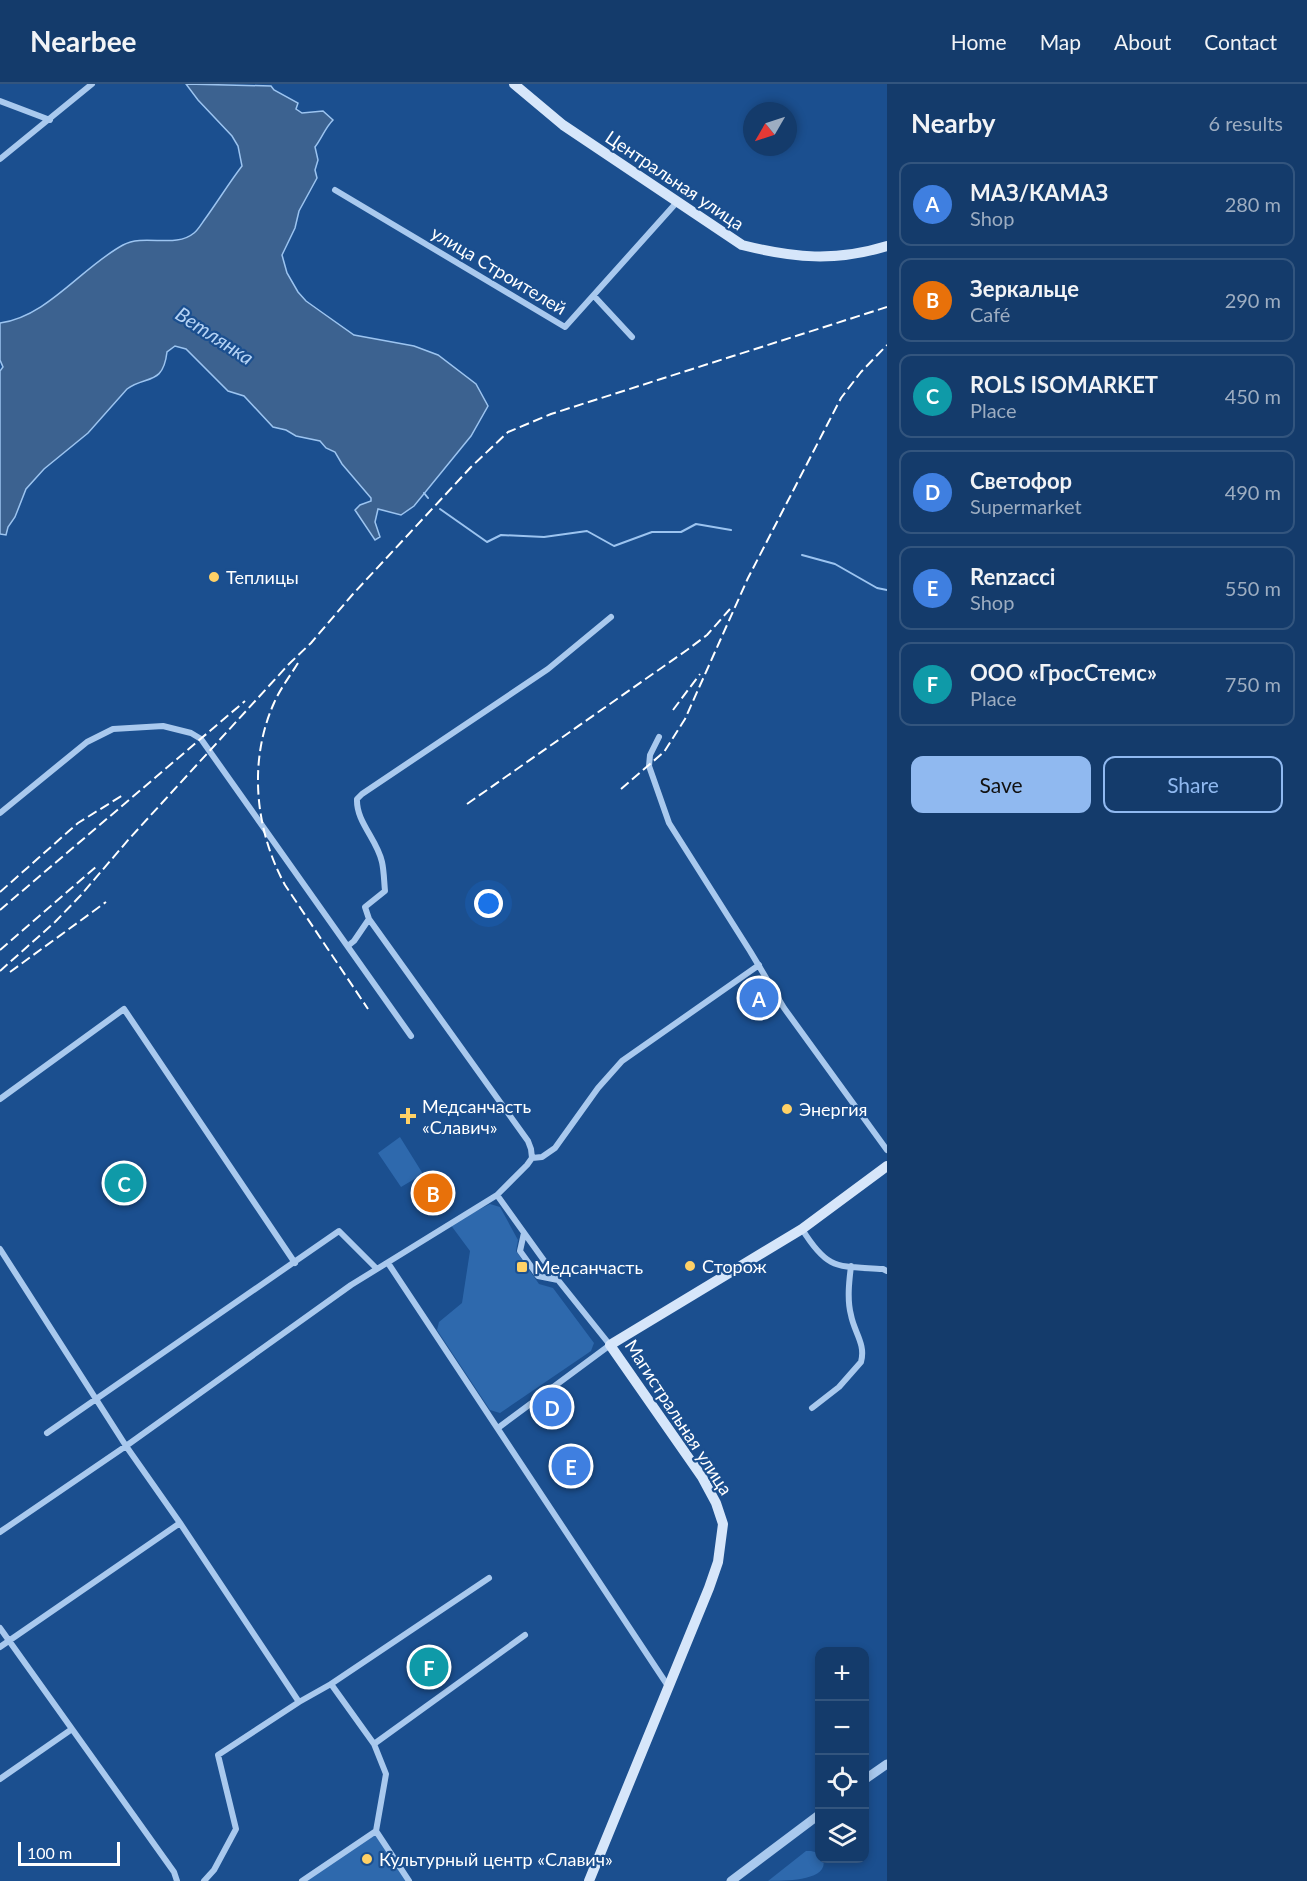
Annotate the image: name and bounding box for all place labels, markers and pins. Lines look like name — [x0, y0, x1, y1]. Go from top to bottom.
place label: Теплицы — [226, 566, 299, 588]
marker: Теплицы — [207, 570, 221, 584]
pin: A — [740, 976, 778, 1020]
place label: Медсанчасть «Славич» — [422, 1095, 531, 1138]
place label: Энергия — [799, 1098, 867, 1120]
marker: Энергия — [780, 1102, 794, 1116]
marker: Медсанчасть «Славич» — [399, 1107, 417, 1125]
pin: C — [104, 1160, 144, 1206]
pin: B — [414, 1170, 452, 1216]
place label: Сторож — [702, 1255, 767, 1277]
place label: Медсанчасть — [534, 1256, 643, 1278]
marker: Сторож — [683, 1259, 697, 1273]
marker: Медсанчасть — [515, 1260, 529, 1274]
pin: D — [532, 1384, 572, 1430]
pin: E — [552, 1444, 590, 1488]
pin: F — [410, 1644, 448, 1690]
place label: Культурный центр «Славич» — [379, 1848, 613, 1870]
marker: Культурный центр «Славич» — [360, 1852, 374, 1866]

